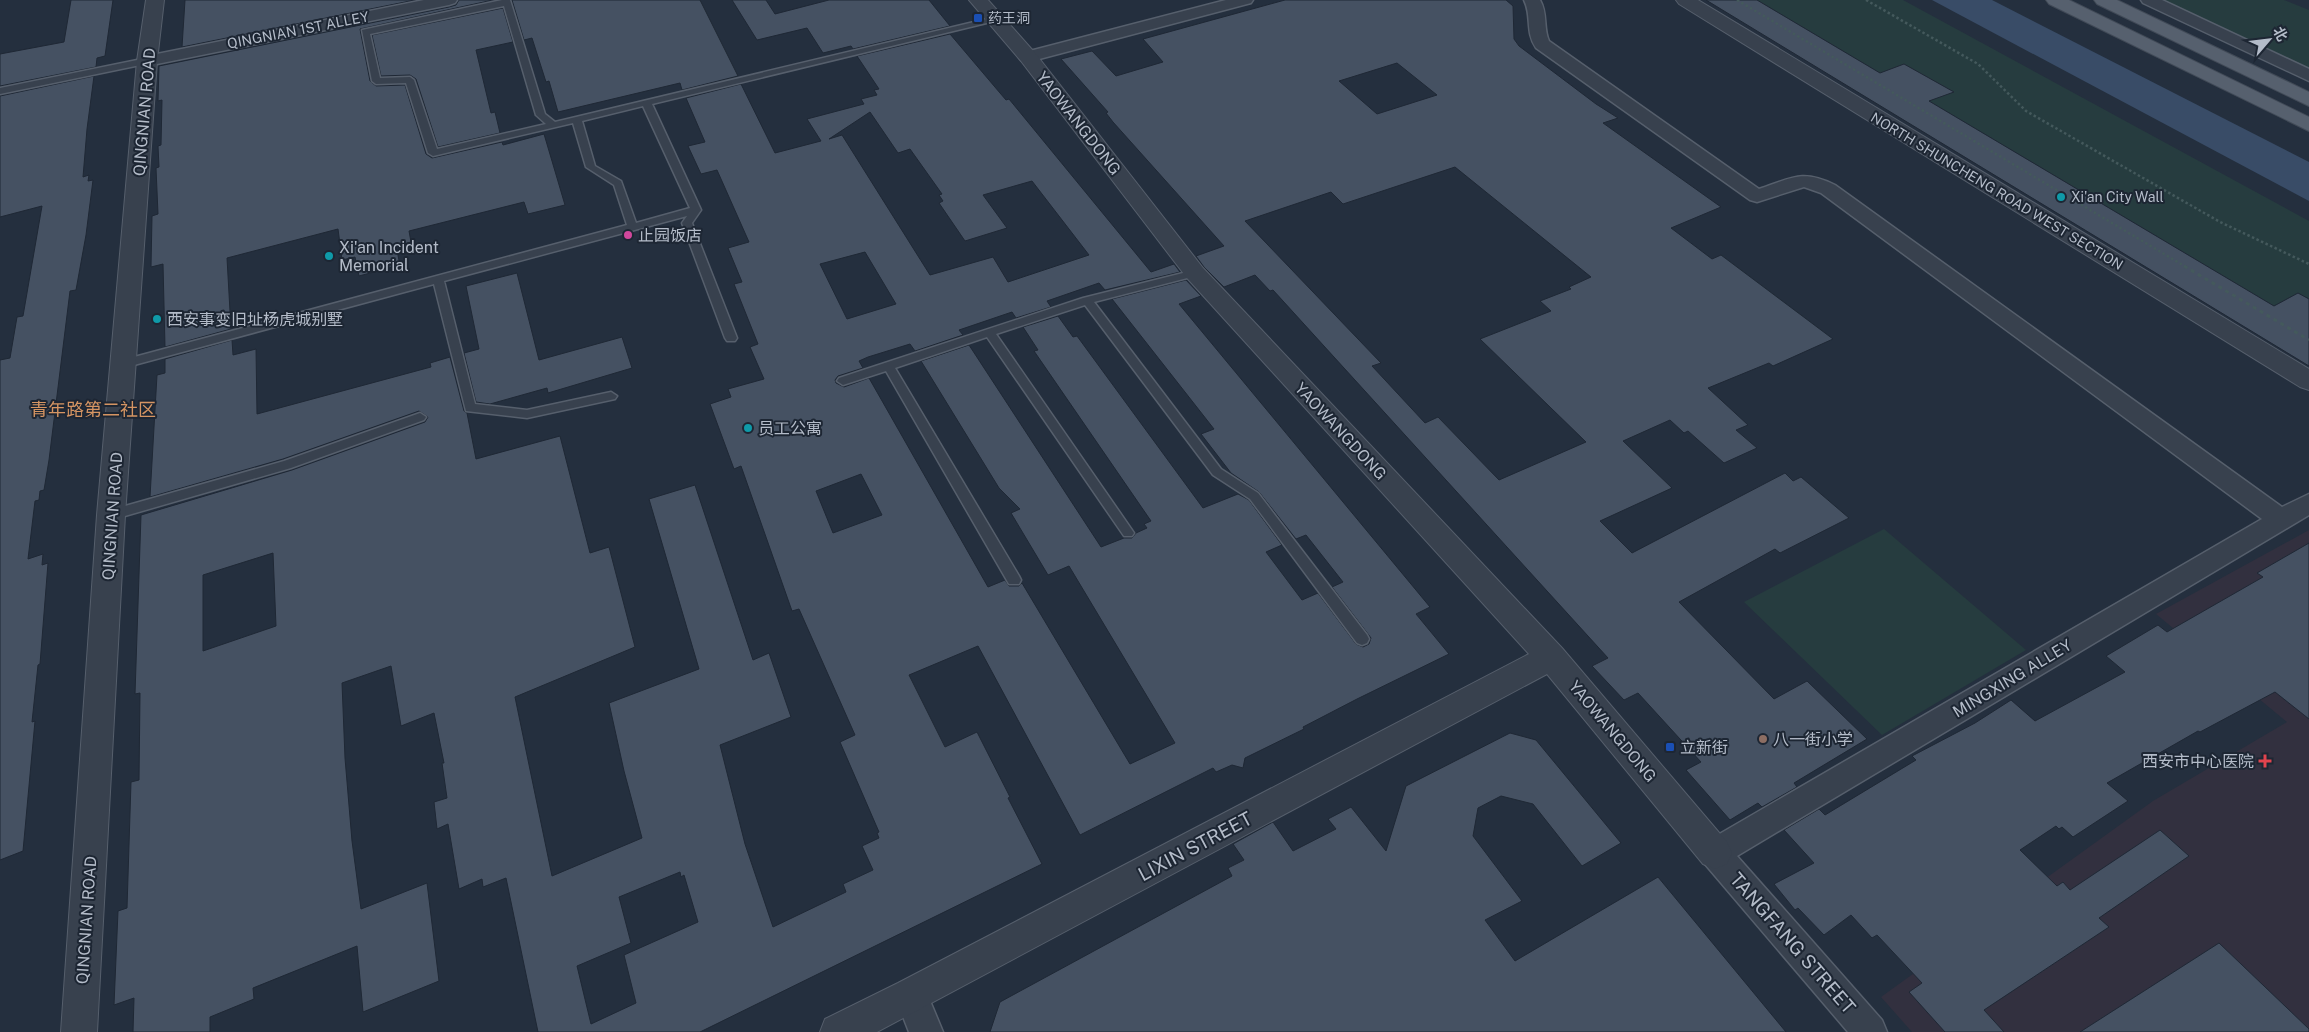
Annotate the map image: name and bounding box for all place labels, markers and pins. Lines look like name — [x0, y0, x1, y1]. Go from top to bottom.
place label: 药王洞 — [988, 10, 1030, 26]
marker: 药王洞 — [972, 12, 984, 24]
place label: Xi'an City Wall — [2071, 189, 2164, 205]
marker: Xi'an City Wall — [2055, 191, 2067, 203]
place label: 止园饭店 — [638, 226, 702, 245]
marker: 止园饭店 — [622, 229, 634, 241]
place label: Xi'an Incident Memorial — [339, 238, 439, 275]
marker: Xi'an Incident Memorial — [323, 250, 335, 262]
place label: 西安事变旧址杨虎城别墅 — [167, 310, 343, 329]
marker: 西安事变旧址杨虎城别墅 — [151, 313, 163, 325]
place label: 员工公寓 — [758, 419, 822, 438]
marker: 员工公寓 — [742, 422, 754, 434]
place label: 八一街小学 — [1773, 730, 1853, 749]
marker: 八一街小学 — [1757, 733, 1769, 745]
place label: 立新街 — [1680, 738, 1728, 757]
marker: 立新街 — [1664, 741, 1676, 753]
place label: 西安市中心医院 — [2142, 752, 2254, 771]
marker: 西安市中心医院 — [2258, 754, 2272, 768]

